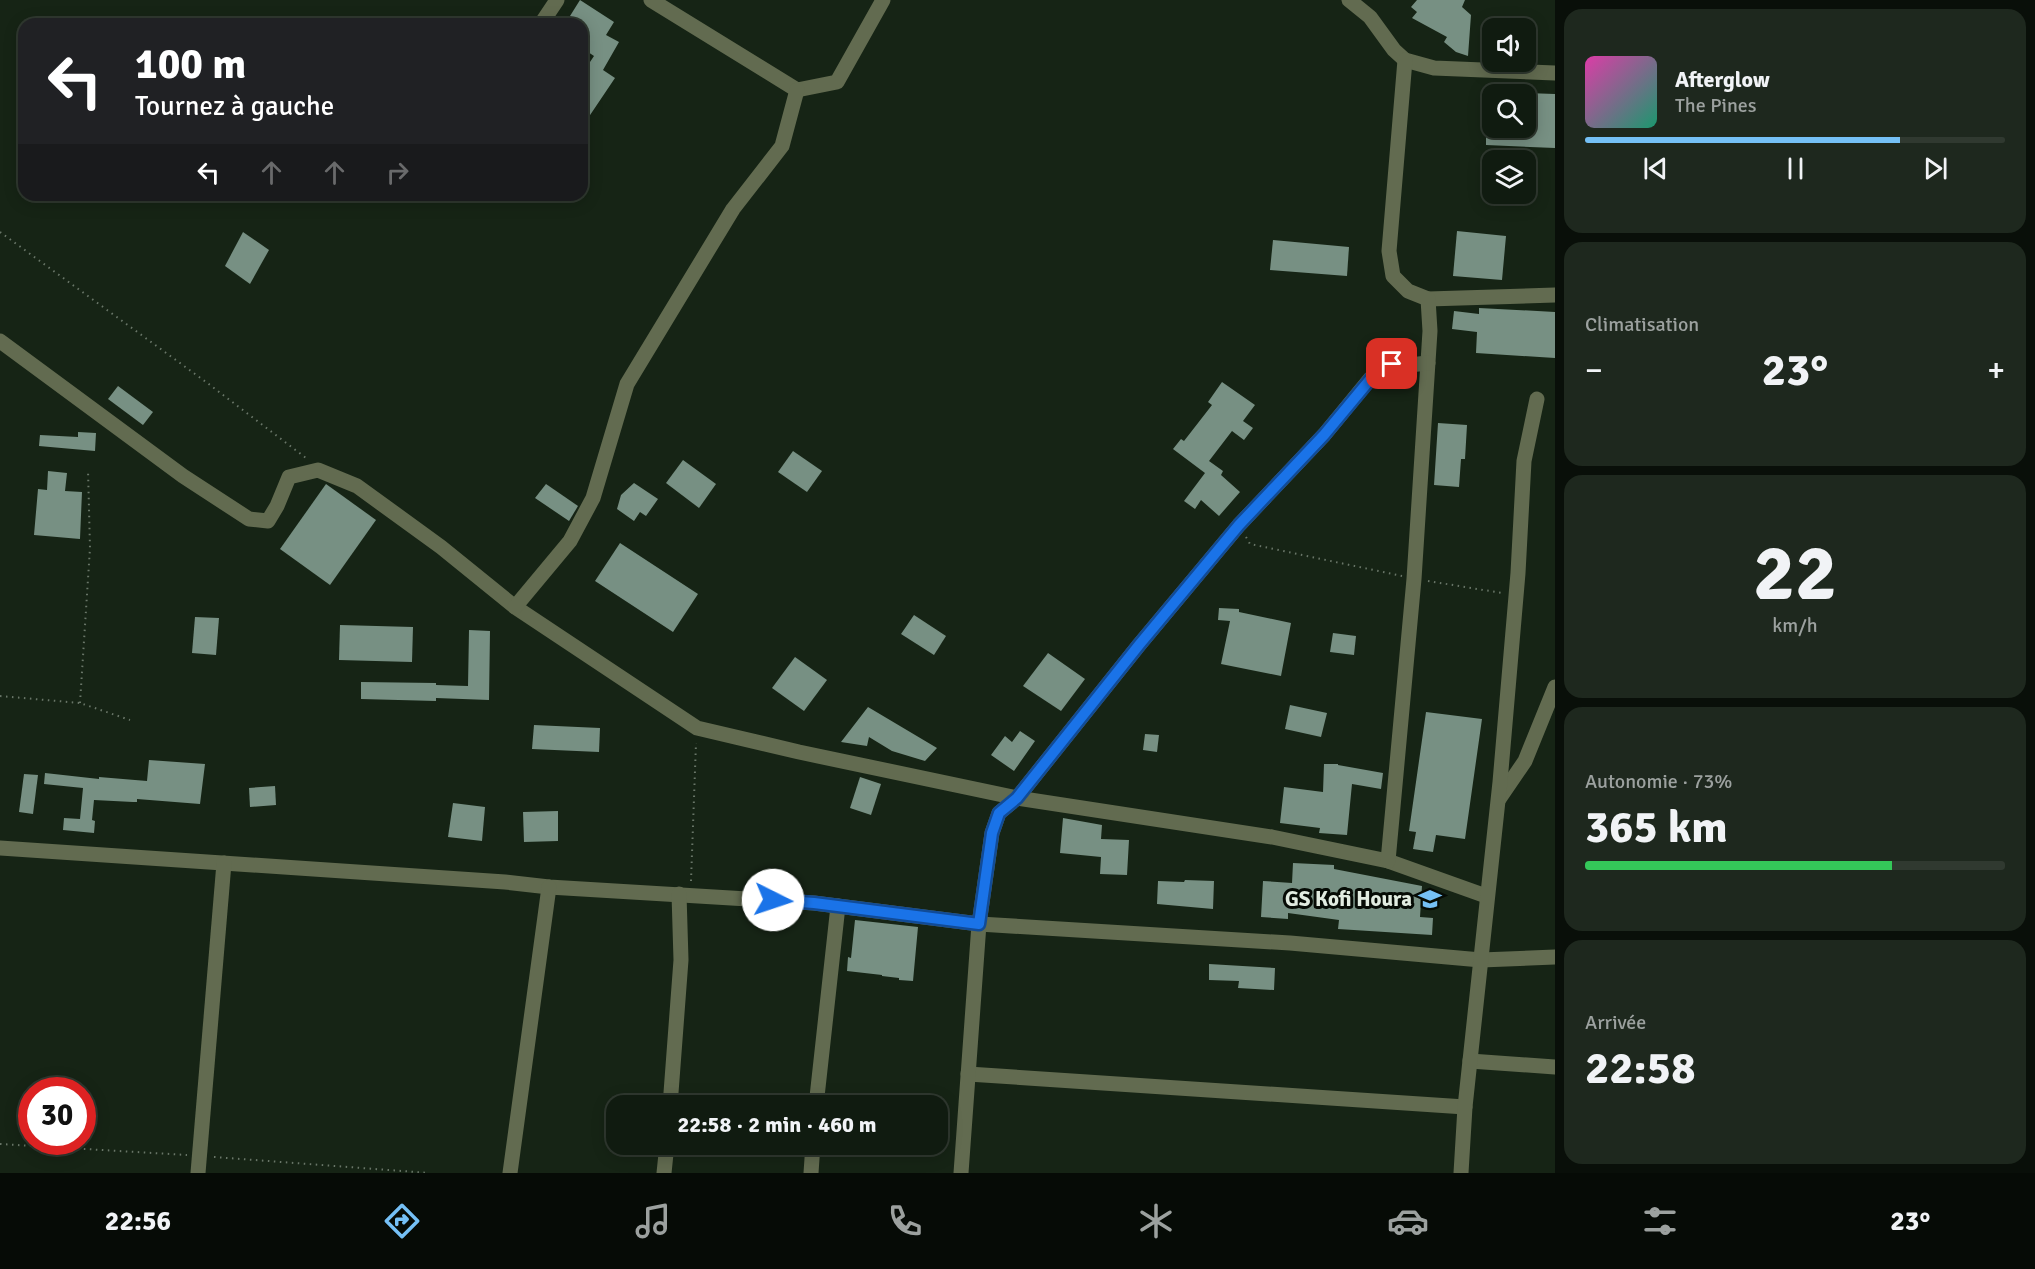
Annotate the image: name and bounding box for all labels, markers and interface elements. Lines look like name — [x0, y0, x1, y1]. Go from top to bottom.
map controls — [1482, 18, 1536, 204]
button: sound — [1482, 18, 1536, 72]
text: 100 m — [135, 39, 246, 90]
icon: left — [36, 42, 114, 120]
text: Afterglow — [1675, 66, 1770, 93]
button: search — [1482, 84, 1536, 138]
text: Tournez à gauche — [135, 90, 334, 123]
text: The Pines — [1675, 93, 1757, 118]
button: layers — [1482, 150, 1536, 204]
icon: previous — [1639, 152, 1672, 185]
icon: pause — [1779, 152, 1812, 185]
icon: next — [1919, 152, 1952, 185]
icon: left — [192, 156, 225, 189]
icon: ahead — [255, 156, 288, 189]
icon: ahead — [318, 156, 351, 189]
icon: right — [381, 156, 414, 189]
text: Climatisation — [1585, 312, 1699, 337]
pin — [1366, 338, 1417, 389]
text: 23° — [1762, 343, 1828, 398]
icon: arrive — [1375, 347, 1408, 380]
text: − — [1585, 350, 1603, 391]
text: + — [1987, 350, 2005, 391]
text: 22 — [1753, 526, 1837, 622]
text: km/h — [1772, 613, 1818, 638]
text: Autonomie · 73% — [1585, 769, 1732, 794]
text: 365 km — [1585, 800, 1728, 855]
position arrow — [741, 868, 805, 932]
place label: GS Kofi Houra — [1285, 886, 1412, 912]
school or university icon: GS Kofi Houra — [1417, 886, 1443, 912]
text: Arrivée — [1585, 1010, 1646, 1035]
text: 22:58 — [1585, 1041, 1695, 1096]
speed limit sign: 30 — [18, 1077, 96, 1155]
text: 22:58 · 2 min · 460 m — [677, 1111, 877, 1138]
icon: directions — [381, 1200, 423, 1242]
icon: music — [632, 1200, 674, 1242]
icon: phone — [884, 1200, 926, 1242]
icon: climate — [1135, 1200, 1177, 1242]
icon: car — [1387, 1200, 1429, 1242]
icon: filters — [1639, 1200, 1681, 1242]
text: 22:56 — [105, 1205, 171, 1238]
text: 23° — [1890, 1205, 1930, 1238]

